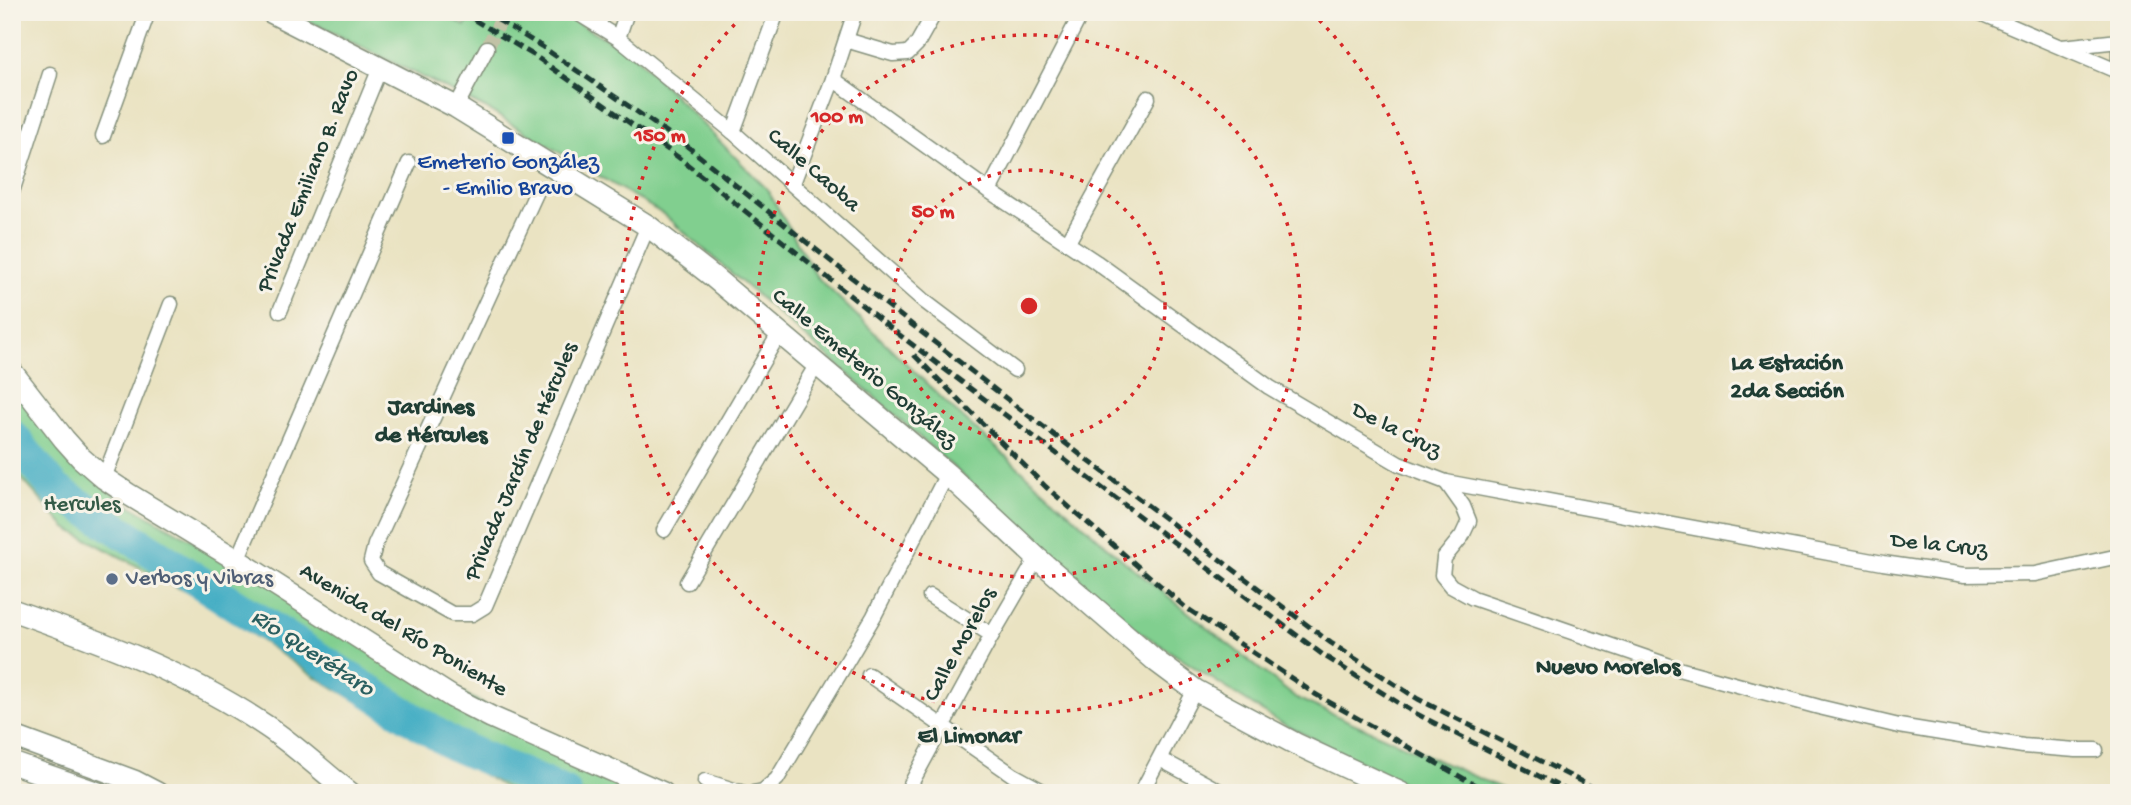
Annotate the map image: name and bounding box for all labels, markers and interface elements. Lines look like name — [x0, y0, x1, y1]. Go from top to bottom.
street label: Privada Emiliano B. Ravo — [251, 65, 366, 298]
text: 100 m — [810, 106, 863, 131]
street label: Calle Caoba — [761, 123, 866, 220]
text: 150 m — [633, 125, 686, 150]
marker: Emeterio González - Emilio Bravo — [500, 130, 516, 146]
place label: Emeterio González - Emilio Bravo — [417, 150, 600, 203]
text: 50 m — [912, 201, 955, 226]
street label: Calle Emeterio González — [766, 283, 963, 455]
centre of rings — [1017, 294, 1041, 318]
street label: Privada Jardín de Hércules — [459, 338, 585, 586]
district label: La Estación 2da Sección — [1730, 350, 1844, 407]
district label: Jardines de Hércules — [375, 394, 488, 451]
street label: De la Cruz — [1345, 396, 1446, 465]
park label: Hercules — [43, 492, 121, 519]
street label: De la Cruz — [1887, 527, 1990, 565]
street label: Avenida del Río Poniente — [294, 558, 513, 704]
place label: Verbos y Vibras — [125, 566, 273, 593]
marker: Verbos y Vibras — [104, 571, 120, 587]
street label: Calle Morelos — [919, 583, 1004, 707]
water label: Río Querétaro — [245, 604, 380, 705]
district label: Nuevo Morelos — [1536, 654, 1681, 683]
district label: El Limonar — [918, 723, 1023, 752]

